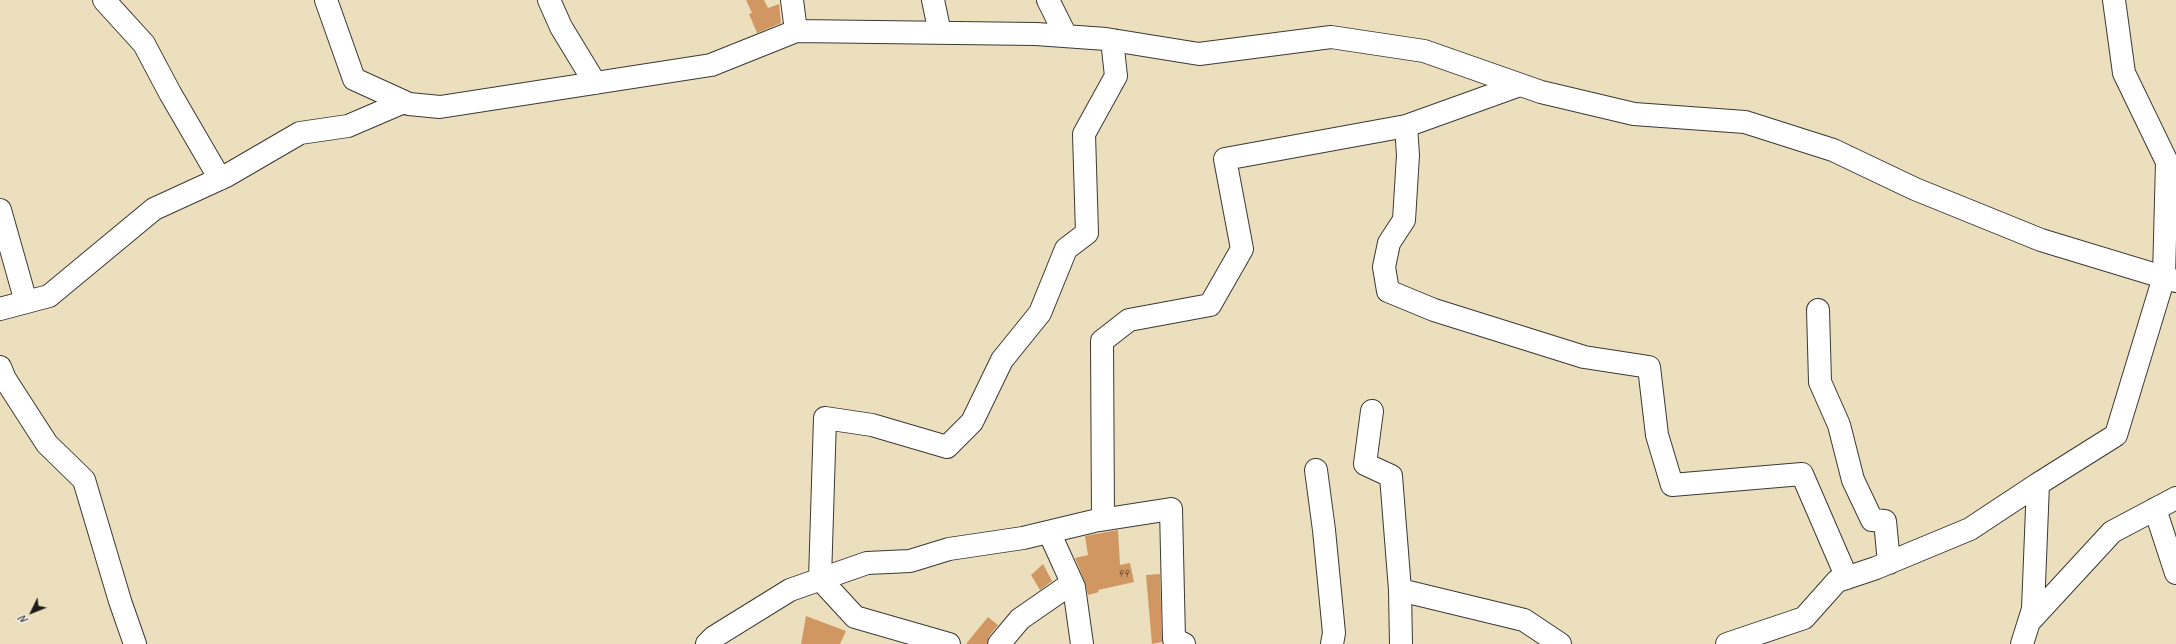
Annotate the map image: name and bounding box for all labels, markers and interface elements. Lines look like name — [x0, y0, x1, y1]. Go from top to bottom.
house number: 44 — [1118, 567, 1128, 581]
north arrow — [12, 592, 52, 632]
text: N — [16, 613, 31, 627]

